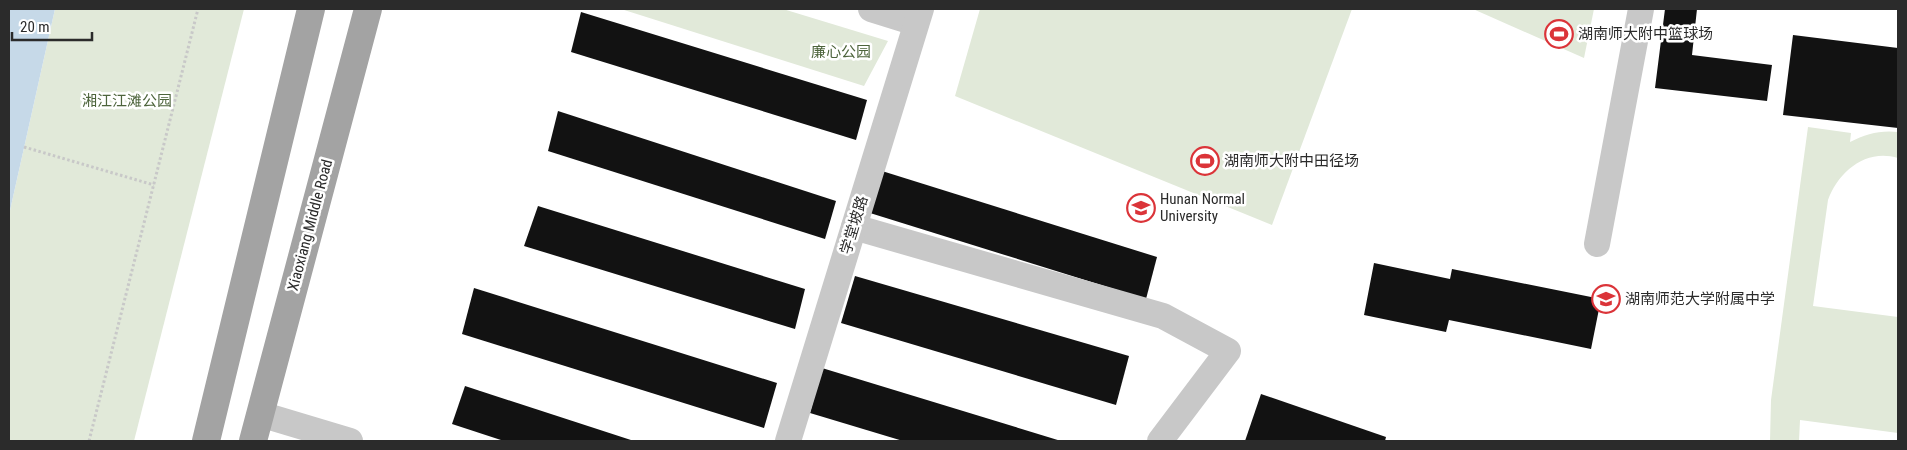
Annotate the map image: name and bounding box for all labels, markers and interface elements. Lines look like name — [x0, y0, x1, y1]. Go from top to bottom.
scale bar — [12, 10, 92, 42]
text: 20 m — [20, 18, 50, 36]
sports icon: 湖南师大附中篮球场 — [1544, 19, 1574, 49]
place label: 湖南师大附中篮球场 — [1578, 25, 1713, 43]
park label: 廉心公园 — [811, 43, 871, 61]
park label: 湘江江滩公园 — [82, 92, 172, 110]
sports icon: 湖南师大附中田径场 — [1190, 146, 1220, 176]
place label: 湖南师大附中田径场 — [1224, 152, 1359, 170]
street label: Xiaoxiang Middle Road — [284, 157, 336, 293]
place label: Hunan Normal University — [1160, 190, 1245, 225]
school or university icon: Hunan Normal University — [1126, 193, 1156, 223]
street label: 学堂坡路 — [837, 194, 871, 256]
school or university icon: 湖南师范大学附属中学 — [1591, 284, 1621, 314]
place label: 湖南师范大学附属中学 — [1625, 290, 1775, 308]

